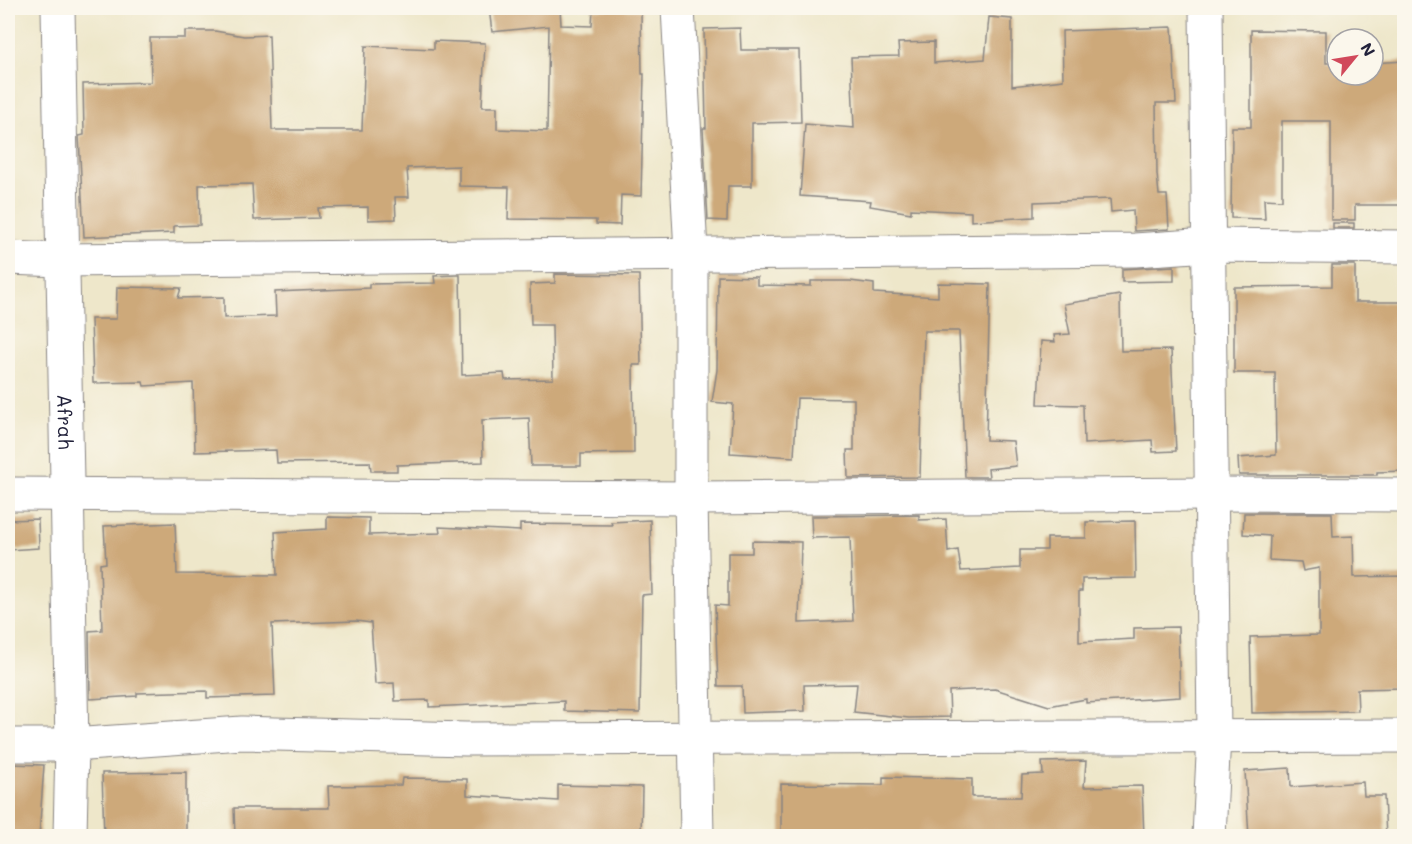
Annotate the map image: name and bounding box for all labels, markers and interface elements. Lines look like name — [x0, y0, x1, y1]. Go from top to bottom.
north arrow — [1325, 27, 1385, 87]
text: N — [1356, 39, 1381, 60]
street label: Afrah — [52, 394, 79, 450]

